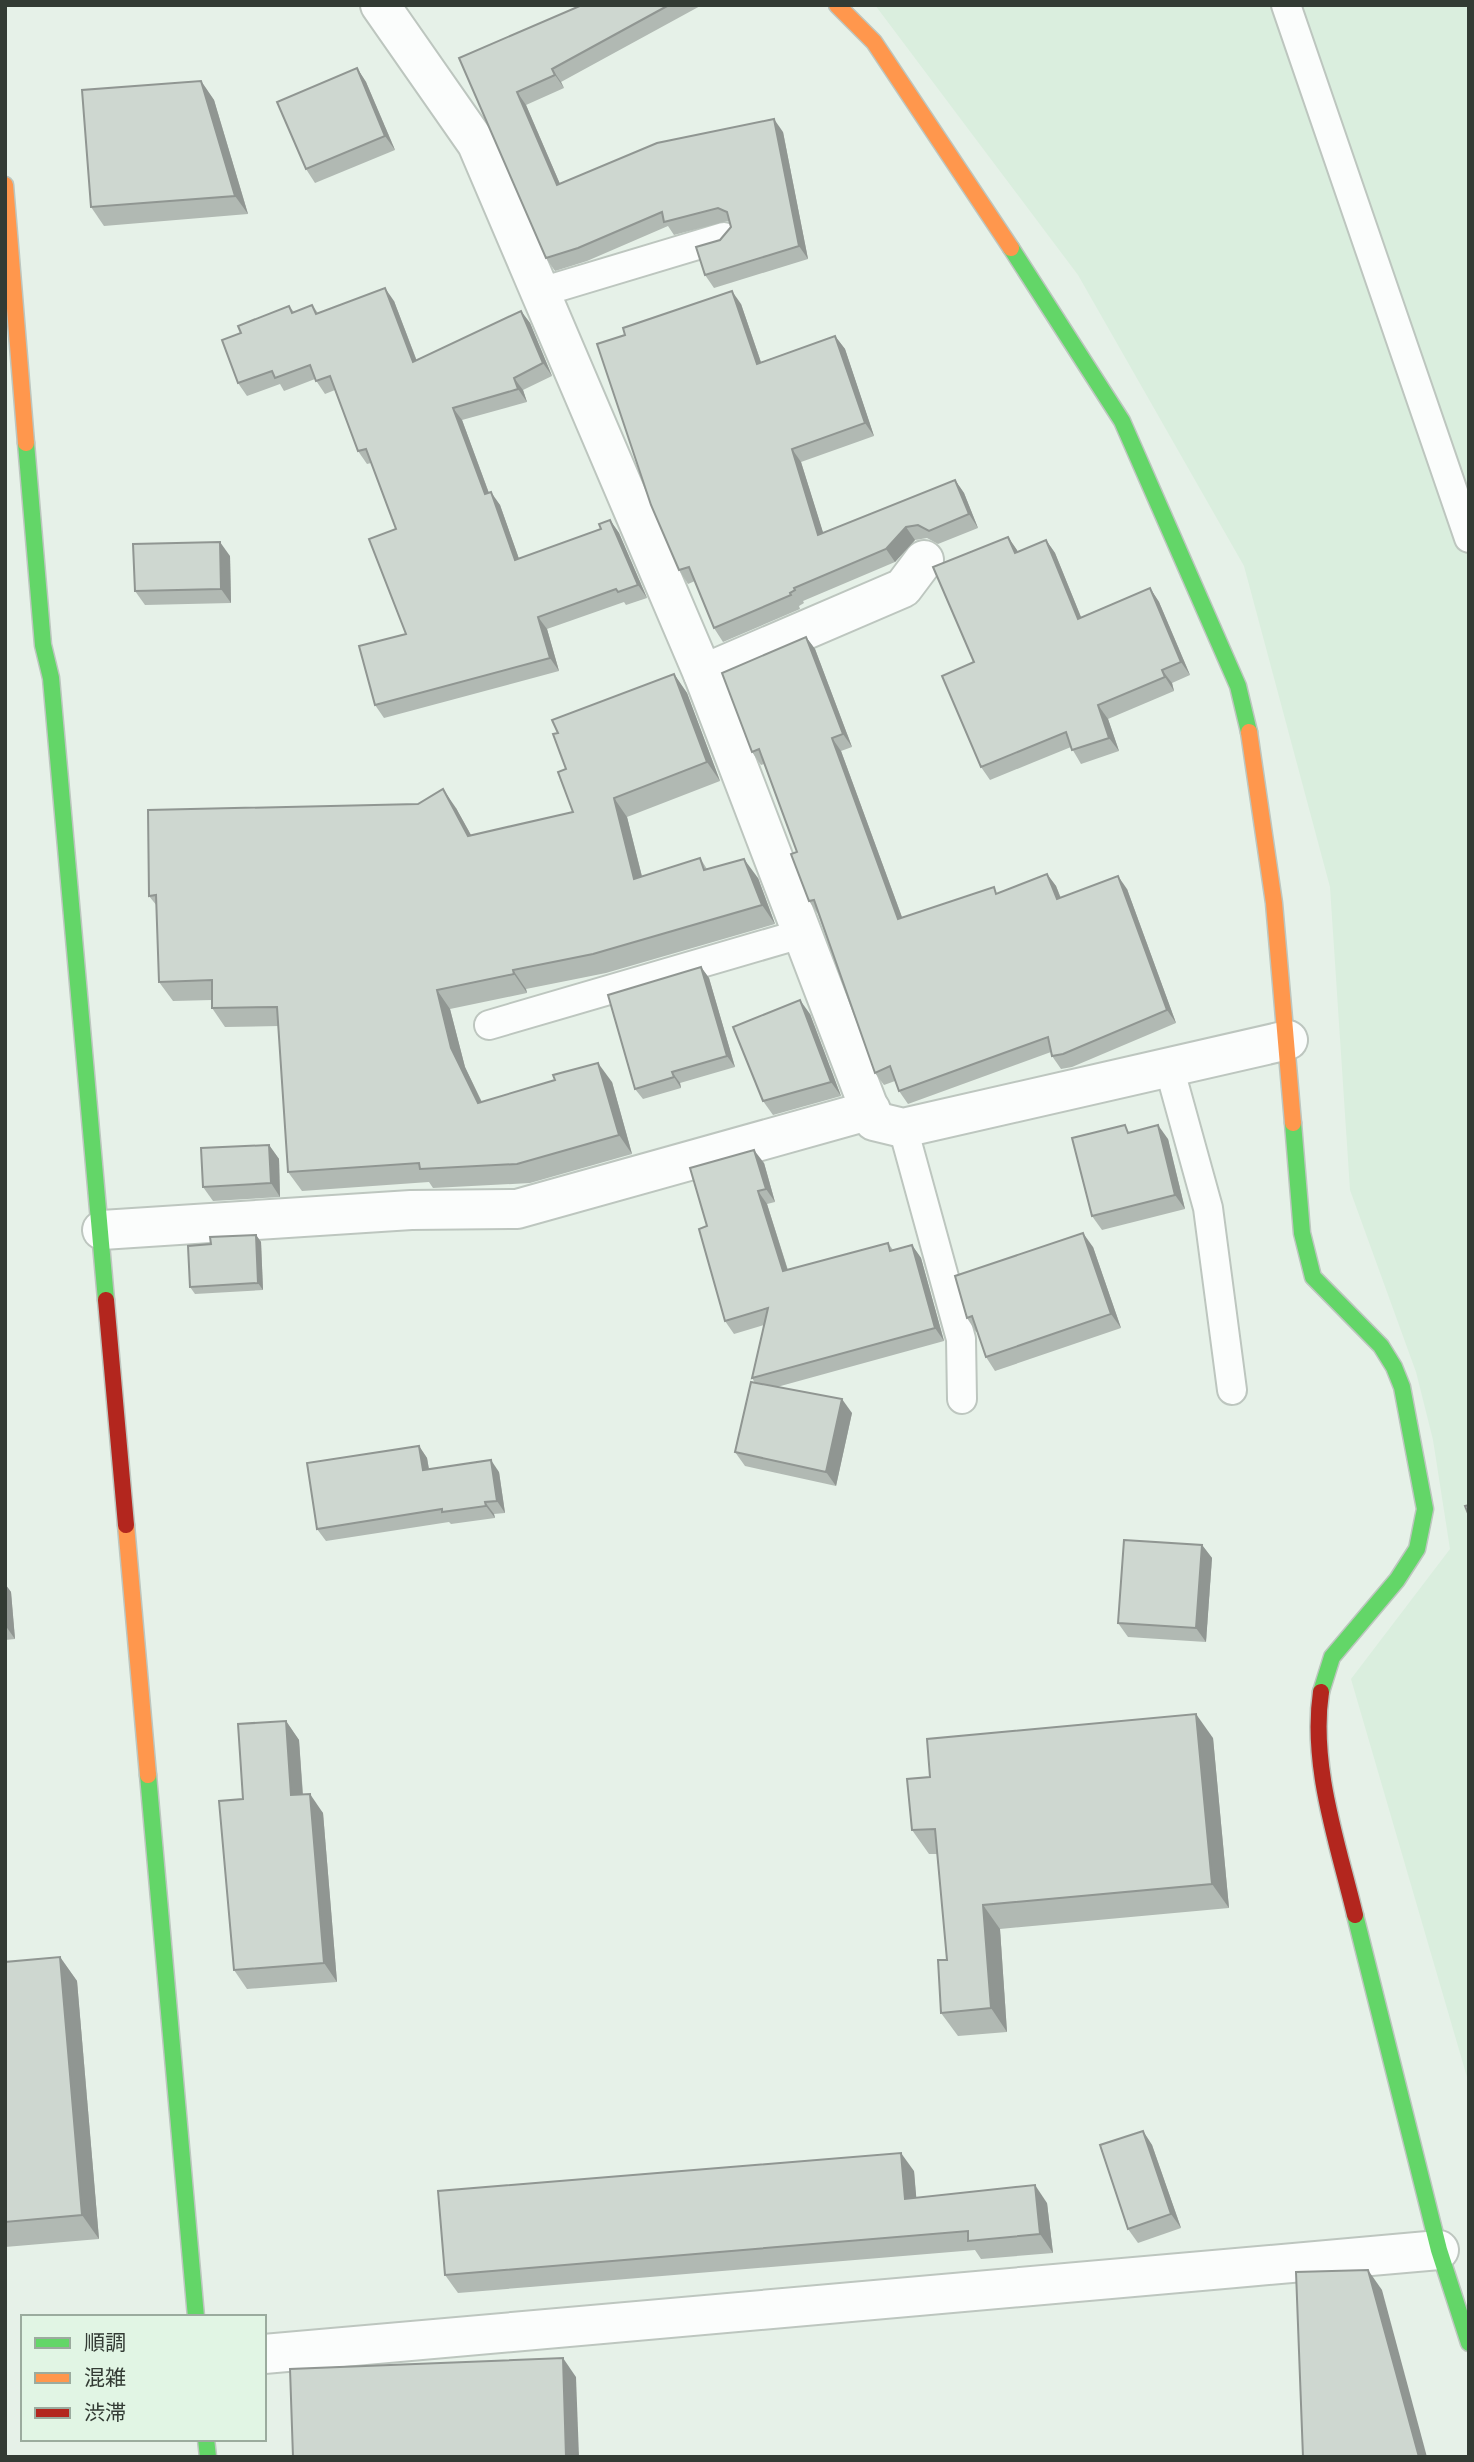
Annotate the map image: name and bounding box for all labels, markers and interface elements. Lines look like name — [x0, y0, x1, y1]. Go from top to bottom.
legend — [21, 2315, 266, 2441]
text: 順調 — [84, 2329, 126, 2354]
text: 混雑 — [84, 2364, 126, 2389]
text: 渋滞 — [84, 2399, 126, 2424]

